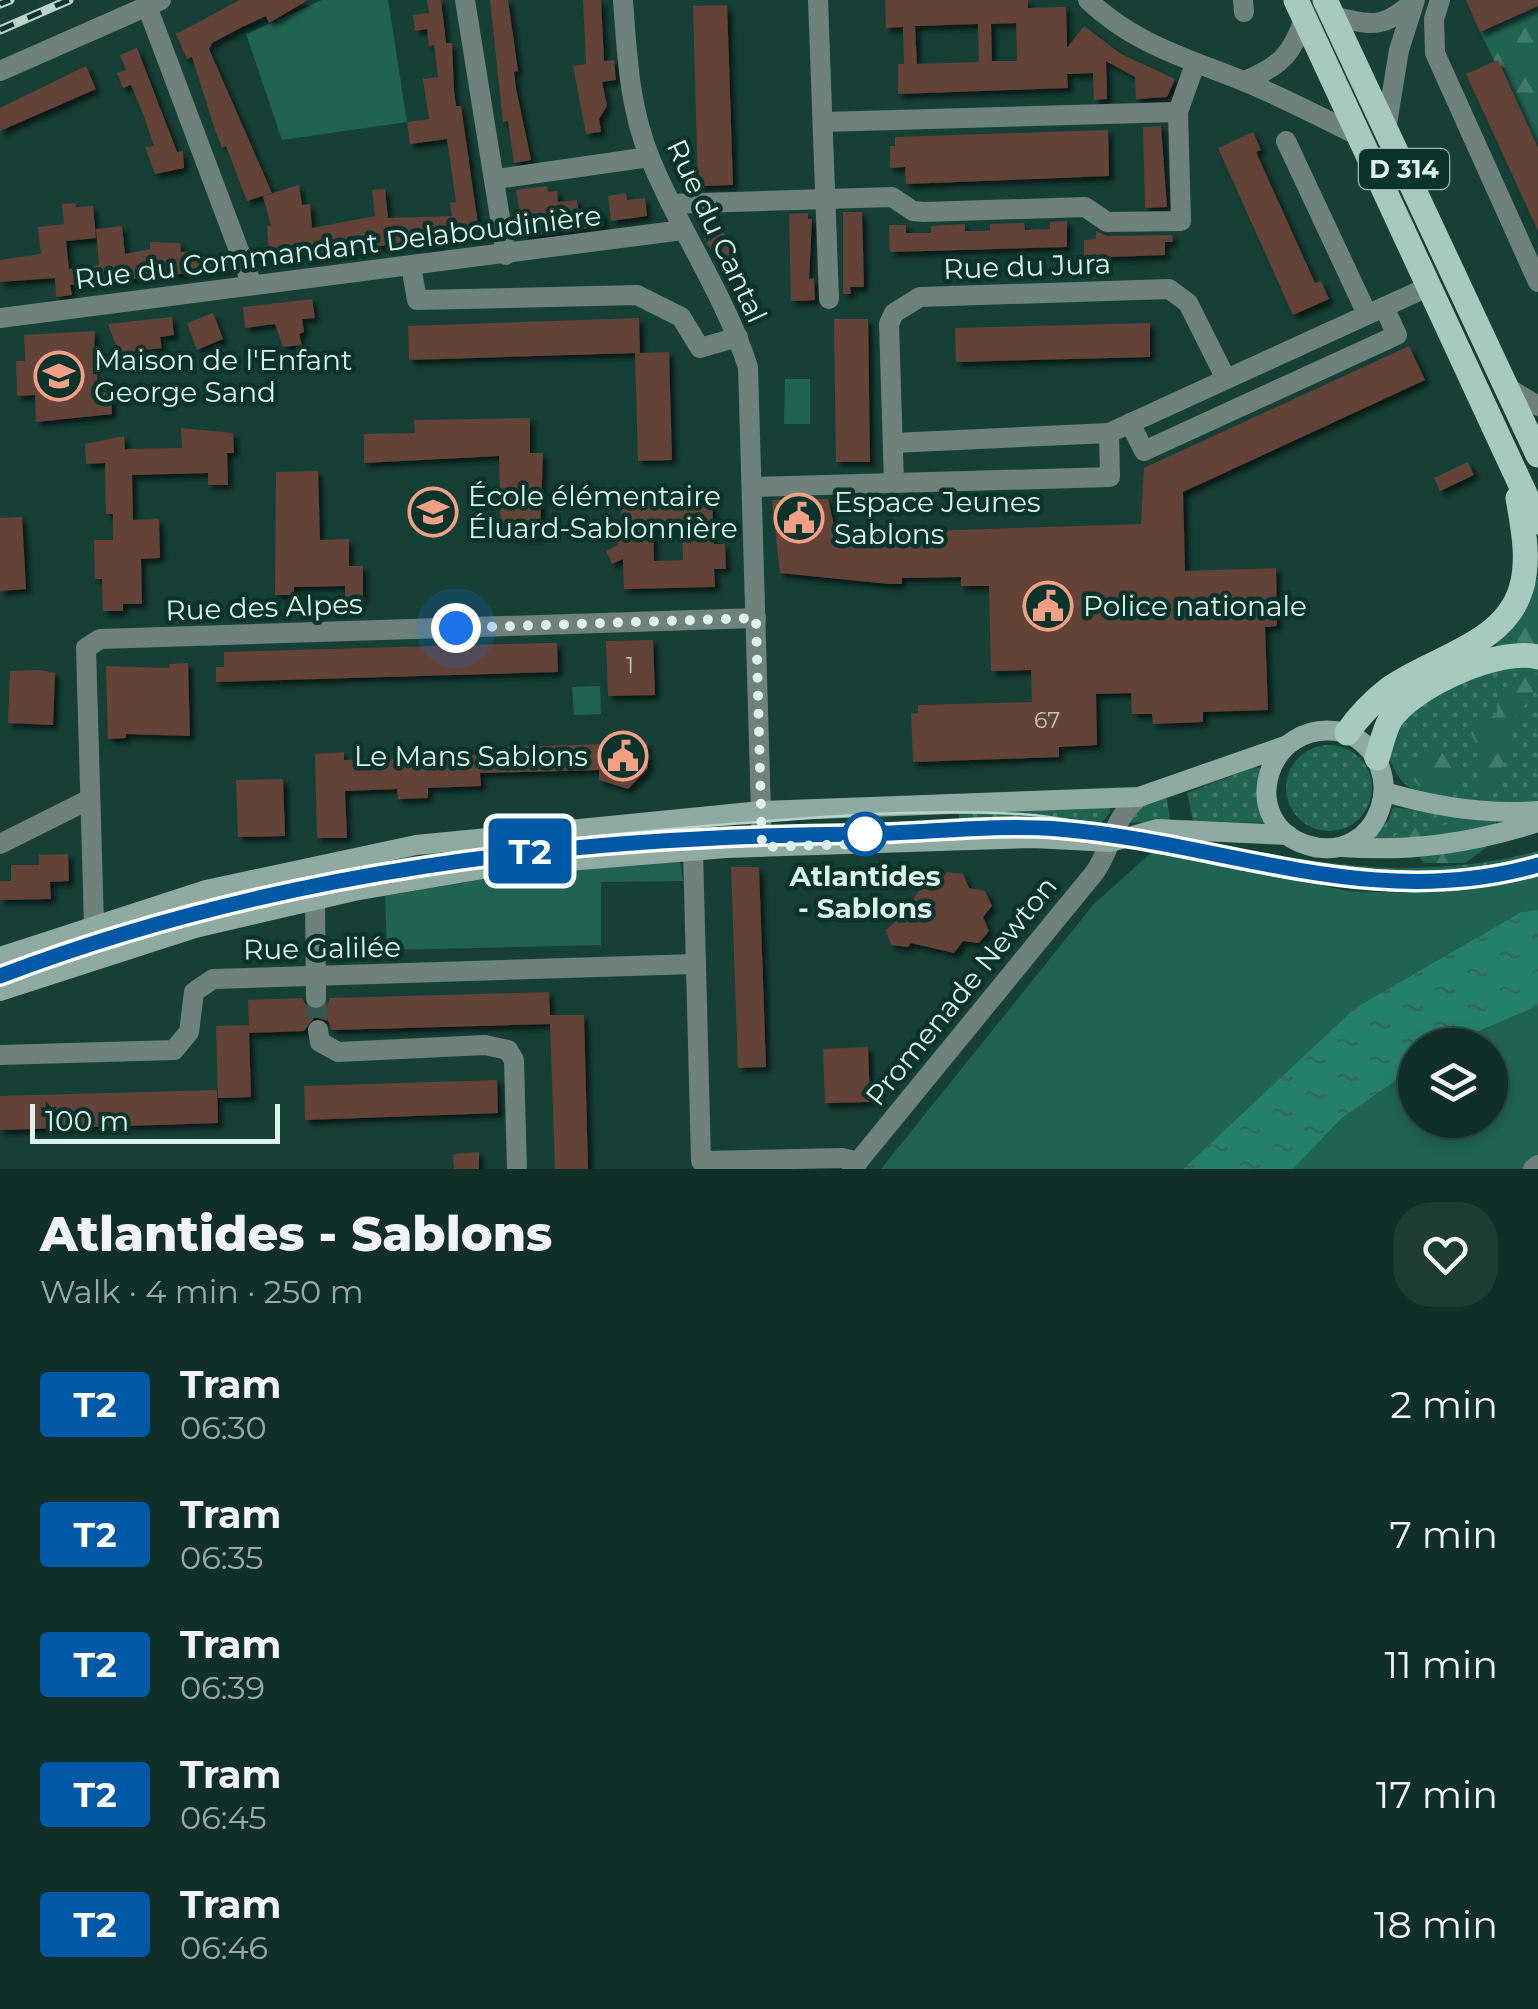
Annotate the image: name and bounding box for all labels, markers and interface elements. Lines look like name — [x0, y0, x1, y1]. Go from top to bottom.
street label: Rue du Cantal — [660, 134, 774, 328]
road number: D 314 — [1359, 149, 1449, 189]
street label: Rue du Commandant Delaboudinière — [73, 198, 603, 296]
street label: Rue du Jura — [943, 246, 1111, 286]
place label: Maison de l'Enfant George Sand — [94, 343, 352, 409]
school or university icon: Maison de l'Enfant George Sand — [33, 350, 85, 402]
place label: École élémentaire Éluard-Sablonnière — [468, 479, 738, 545]
place label: Espace Jeunes Sablons — [834, 485, 1041, 551]
school or university icon: École élémentaire Éluard-Sablonnière — [407, 486, 459, 538]
public building icon: Espace Jeunes Sablons — [773, 492, 825, 544]
public building icon: Police nationale — [1022, 580, 1074, 632]
street label: Rue des Alpes — [165, 587, 363, 627]
place label: Police nationale — [1083, 589, 1307, 623]
your location — [431, 603, 481, 653]
house number: 1 — [626, 652, 634, 679]
house number: 67 — [1034, 707, 1060, 734]
public building icon: Le Mans Sablons — [597, 730, 649, 782]
place label: Le Mans Sablons — [354, 739, 588, 773]
marker: Atlantides - Sablons — [844, 813, 886, 855]
line badge: T2 — [485, 818, 575, 884]
text: T2 — [508, 830, 552, 873]
place label: Atlantides - Sablons — [788, 859, 941, 925]
street label: Promenade Newton — [858, 870, 1064, 1112]
street label: Rue Galilée — [243, 930, 401, 966]
map controls — [1398, 1028, 1508, 1138]
button: layers — [1398, 1028, 1508, 1138]
scale bar — [30, 1099, 280, 1144]
text: 100 m — [45, 1104, 129, 1138]
button: heart — [1393, 1202, 1498, 1307]
text: Atlantides - Sablons — [40, 1205, 552, 1263]
text: Walk · 4 min · 250 m — [40, 1272, 364, 1311]
text: Tram — [180, 1361, 281, 1408]
text: 2 min — [1390, 1381, 1498, 1428]
text: T2 — [73, 1383, 117, 1426]
text: 06:30 — [180, 1408, 267, 1447]
text: Tram — [180, 1491, 281, 1538]
text: 7 min — [1389, 1511, 1498, 1558]
text: T2 — [73, 1513, 117, 1556]
text: 06:35 — [180, 1538, 263, 1577]
text: Tram — [180, 1621, 281, 1668]
text: 11 min — [1384, 1641, 1498, 1688]
text: T2 — [73, 1643, 117, 1686]
text: 06:39 — [180, 1668, 265, 1707]
text: Tram — [180, 1751, 281, 1798]
text: 17 min — [1376, 1771, 1498, 1818]
text: T2 — [73, 1773, 117, 1816]
text: 06:45 — [180, 1798, 267, 1837]
text: Tram — [180, 1881, 281, 1928]
text: 18 min — [1374, 1901, 1498, 1948]
text: T2 — [73, 1903, 117, 1946]
text: 06:46 — [180, 1928, 268, 1967]

